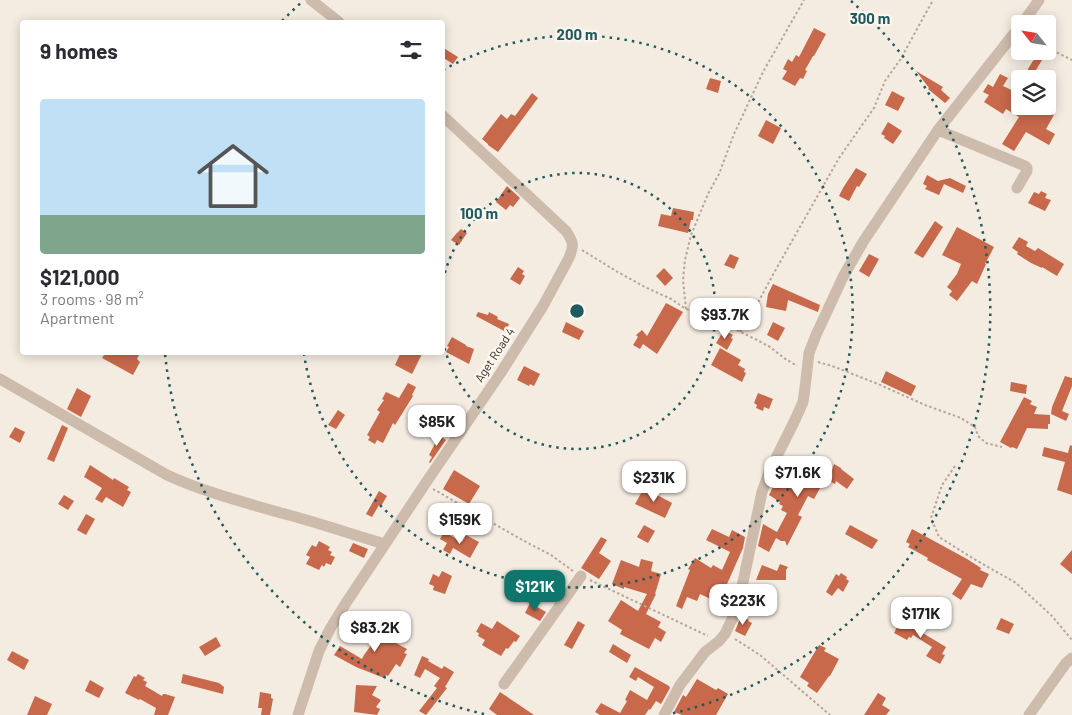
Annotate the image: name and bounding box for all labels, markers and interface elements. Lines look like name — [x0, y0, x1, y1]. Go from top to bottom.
text: 300 m — [850, 9, 890, 27]
north arrow — [1011, 15, 1056, 60]
map controls — [1011, 15, 1056, 115]
text: 200 m — [556, 25, 598, 43]
icon: filters — [397, 36, 425, 64]
text: 9 homes — [40, 38, 118, 63]
button: layers — [1011, 70, 1056, 115]
icon: home — [188, 131, 278, 221]
text: 100 m — [460, 204, 498, 222]
text: $121,000 — [40, 264, 119, 289]
text: 3 rooms · 98 m² — [40, 289, 144, 308]
pin: $93.7K — [684, 298, 766, 340]
centre of rings — [568, 302, 586, 320]
text: $93.7K — [701, 304, 749, 323]
text: Apartment — [40, 308, 115, 327]
street label: Aget Road 4 — [471, 325, 517, 384]
pin: $85K — [407, 404, 467, 447]
text: $85K — [419, 411, 455, 430]
pin: $71.6K — [757, 456, 839, 498]
pin: $231K — [619, 460, 689, 503]
text: $71.6K — [775, 462, 821, 481]
text: $231K — [633, 467, 675, 486]
pin: $159K — [425, 502, 495, 545]
text: $159K — [439, 509, 481, 528]
pin: $121K — [500, 570, 570, 612]
text: $121K — [515, 576, 555, 595]
pin: $223K — [708, 584, 778, 626]
text: $223K — [720, 590, 766, 609]
pin: $171K — [886, 596, 956, 639]
text: $171K — [902, 603, 940, 622]
pin: $83.2K — [334, 610, 416, 653]
text: $83.2K — [350, 617, 400, 636]

